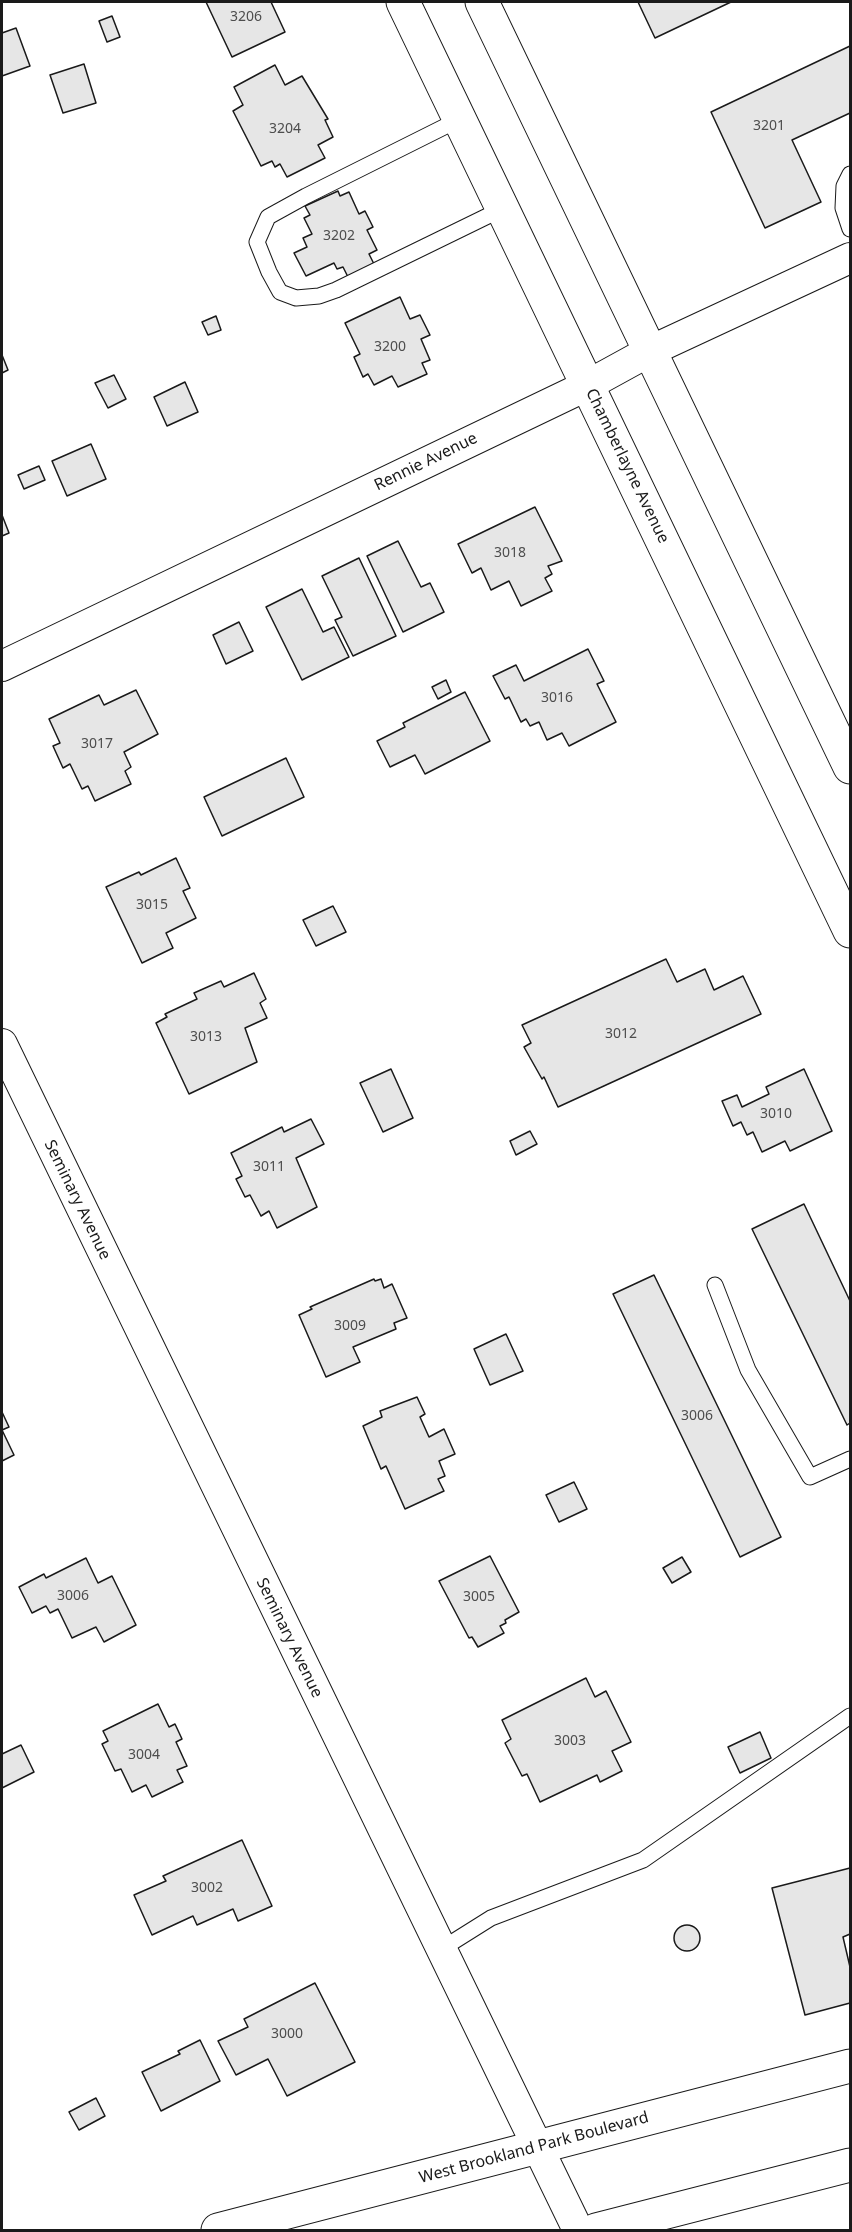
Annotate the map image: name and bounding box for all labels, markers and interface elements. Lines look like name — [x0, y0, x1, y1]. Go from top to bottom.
house number: 3206 — [230, 9, 262, 25]
house number: 3201 — [753, 118, 785, 134]
house number: 3204 — [269, 121, 301, 137]
house number: 3202 — [323, 228, 355, 244]
house number: 3200 — [374, 339, 406, 355]
street label: Chamberlayne Avenue — [581, 385, 673, 547]
street label: Rennie Avenue — [371, 429, 481, 495]
house number: 3018 — [494, 545, 526, 561]
house number: 3016 — [541, 690, 573, 706]
house number: 3017 — [81, 736, 113, 752]
house number: 3015 — [136, 897, 168, 913]
house number: 3012 — [605, 1026, 637, 1042]
house number: 3013 — [190, 1029, 222, 1045]
house number: 3010 — [760, 1106, 792, 1122]
street label: Seminary Avenue — [40, 1137, 114, 1263]
house number: 3011 — [253, 1159, 285, 1175]
house number: 3009 — [334, 1318, 366, 1334]
house number: 3006 — [681, 1408, 713, 1424]
street label: Seminary Avenue — [252, 1575, 326, 1701]
house number: 3006 — [57, 1588, 89, 1604]
house number: 3005 — [463, 1589, 495, 1605]
house number: 3003 — [554, 1733, 586, 1749]
house number: 3004 — [128, 1747, 160, 1763]
house number: 3002 — [191, 1880, 223, 1896]
house number: 3000 — [271, 2026, 303, 2042]
street label: West Brookland Park Boulevard — [417, 2108, 651, 2188]

